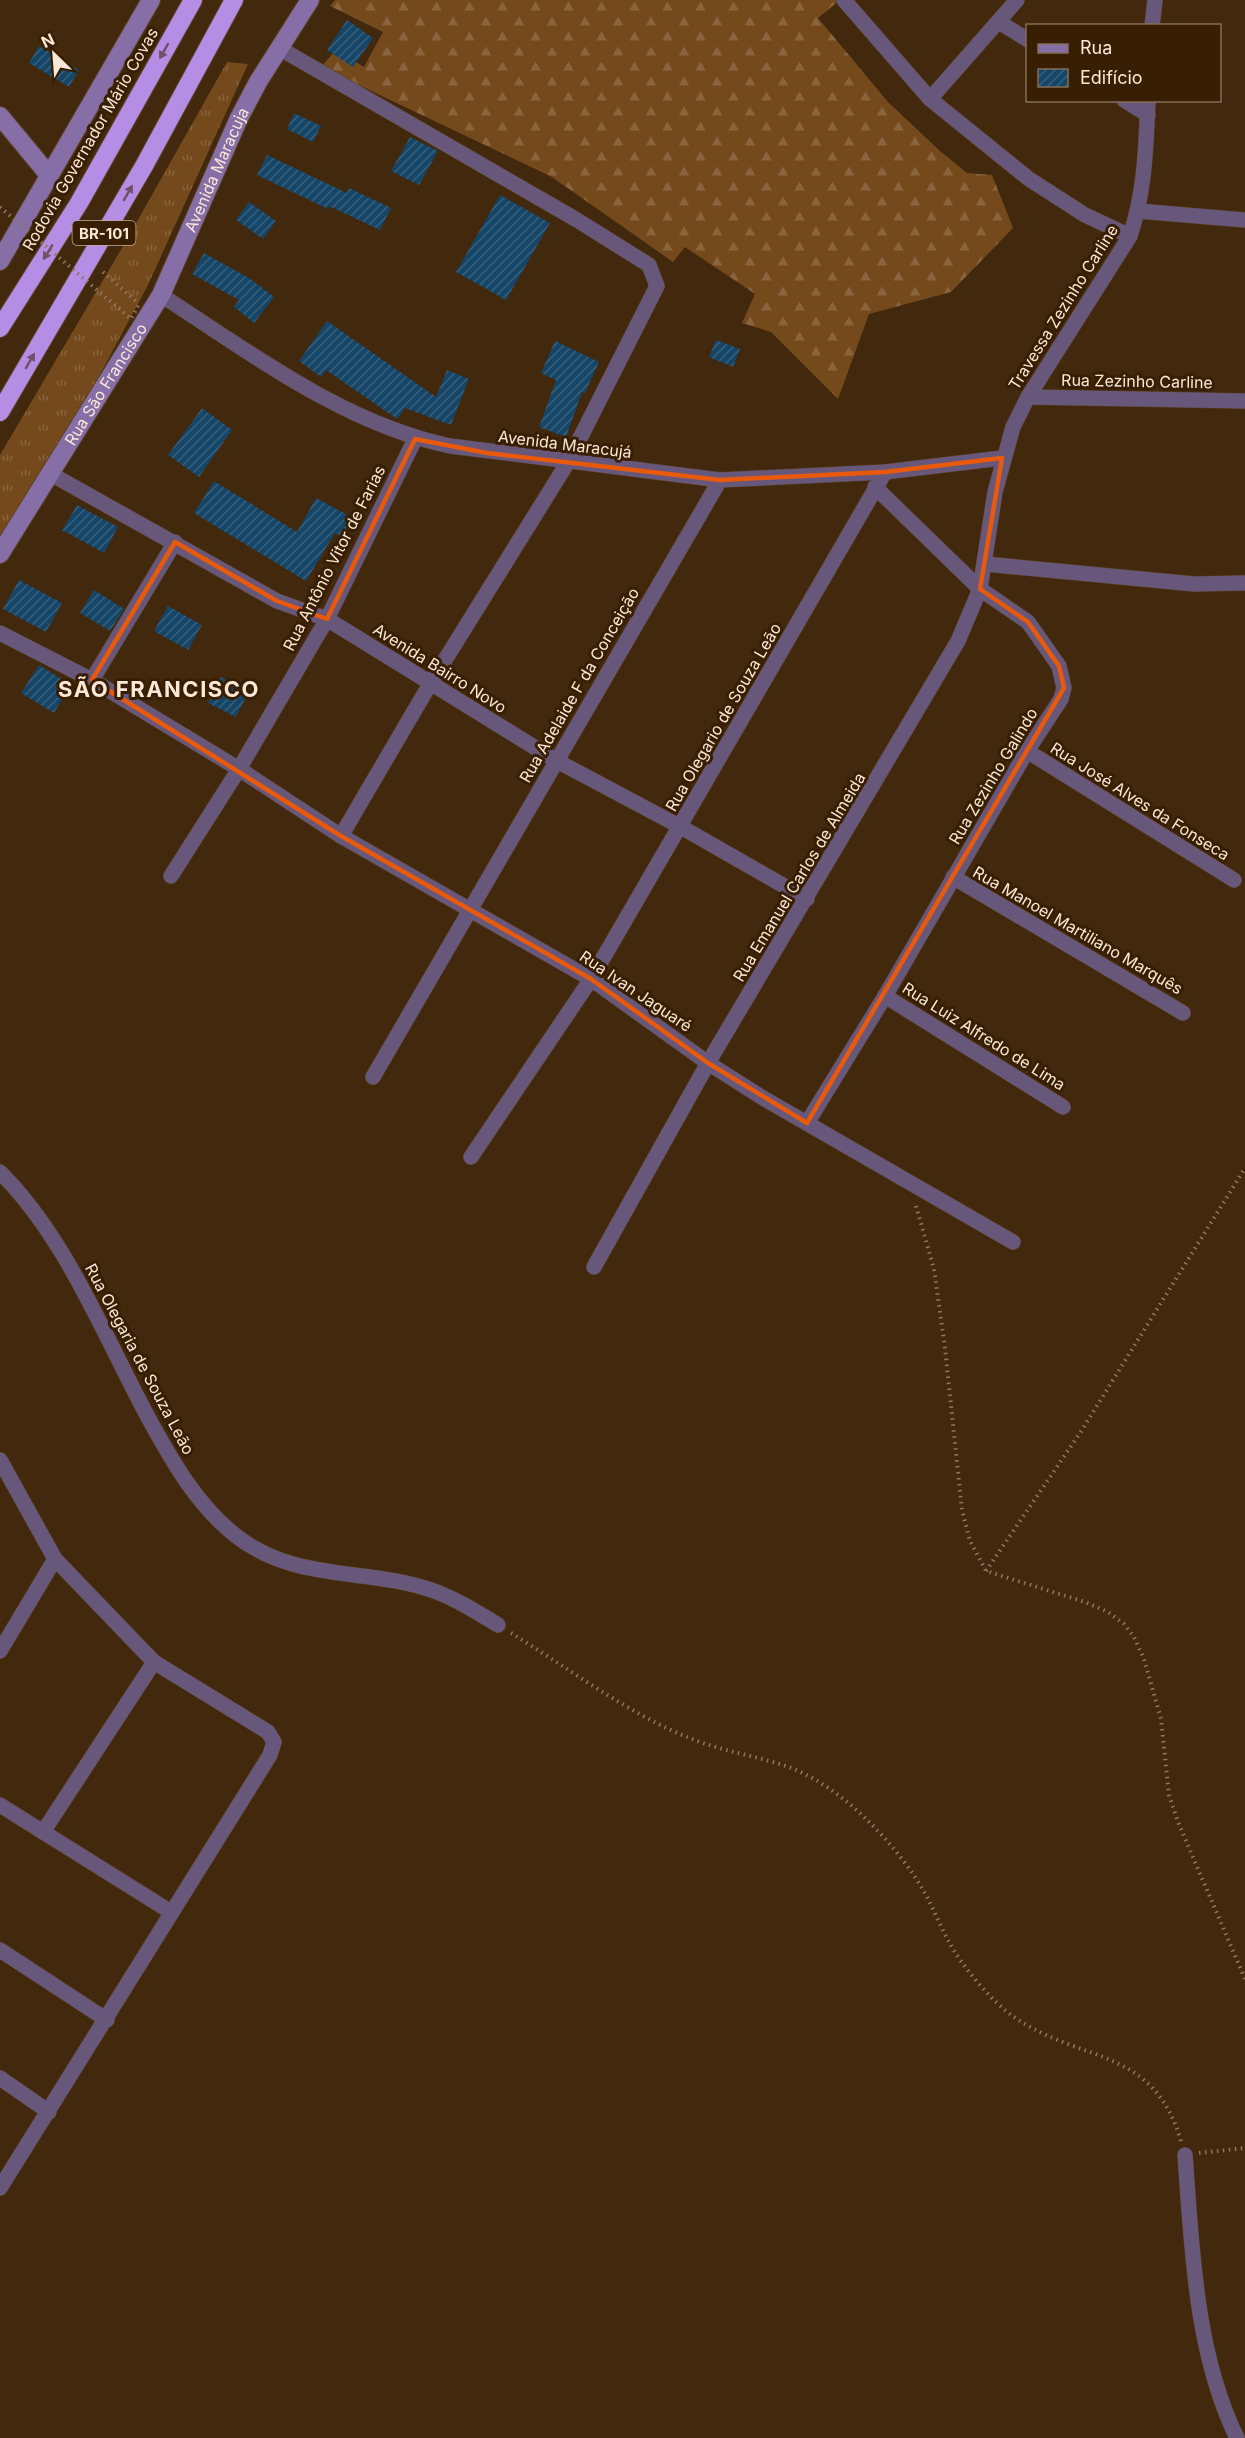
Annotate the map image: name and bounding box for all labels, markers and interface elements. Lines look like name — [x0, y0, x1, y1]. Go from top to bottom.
street label: Rodovia Governador Mário Covas — [18, 24, 162, 254]
north arrow — [24, 24, 84, 84]
legend — [1026, 24, 1221, 102]
text: N — [38, 29, 57, 52]
text: Rua — [1080, 37, 1112, 58]
one-way arrow — [159, 43, 169, 60]
text: Edifício — [1080, 67, 1143, 88]
street label: Avenida Maracuja — [180, 104, 253, 235]
one-way arrow — [122, 185, 133, 201]
road number: BR-101 — [72, 221, 136, 245]
street label: Travessa Zezinho Carline — [1004, 221, 1122, 393]
one-way arrow — [42, 244, 54, 260]
street label: Rua São Francisco — [60, 319, 151, 449]
one-way arrow — [24, 353, 34, 370]
street label: Rua Zezinho Carline — [1061, 370, 1213, 392]
street label: Avenida Maracujá — [497, 426, 633, 462]
street label: Rua Antônio Vitor de Farias — [279, 462, 389, 654]
street label: Rua Adelaide F da Conceição — [515, 584, 643, 786]
street label: Avenida Bairro Novo — [370, 619, 510, 717]
street label: Rua Olegario de Souza Leão — [661, 619, 785, 815]
district label: SÃO FRANCISCO — [58, 676, 260, 702]
street label: Rua Zezinho Galindo — [944, 704, 1042, 848]
street label: Rua José Alves da Fonseca — [1047, 738, 1233, 864]
street label: Rua Emanuel Carlos de Almeida — [729, 769, 869, 985]
street label: Rua Manoel Martiliano Marquês — [970, 862, 1186, 998]
street label: Rua Ivan Jaguaré — [576, 946, 696, 1036]
street label: Rua Luiz Alfredo de Lima — [899, 978, 1069, 1094]
street label: Rua Olegaria de Souza Leão — [81, 1260, 199, 1458]

